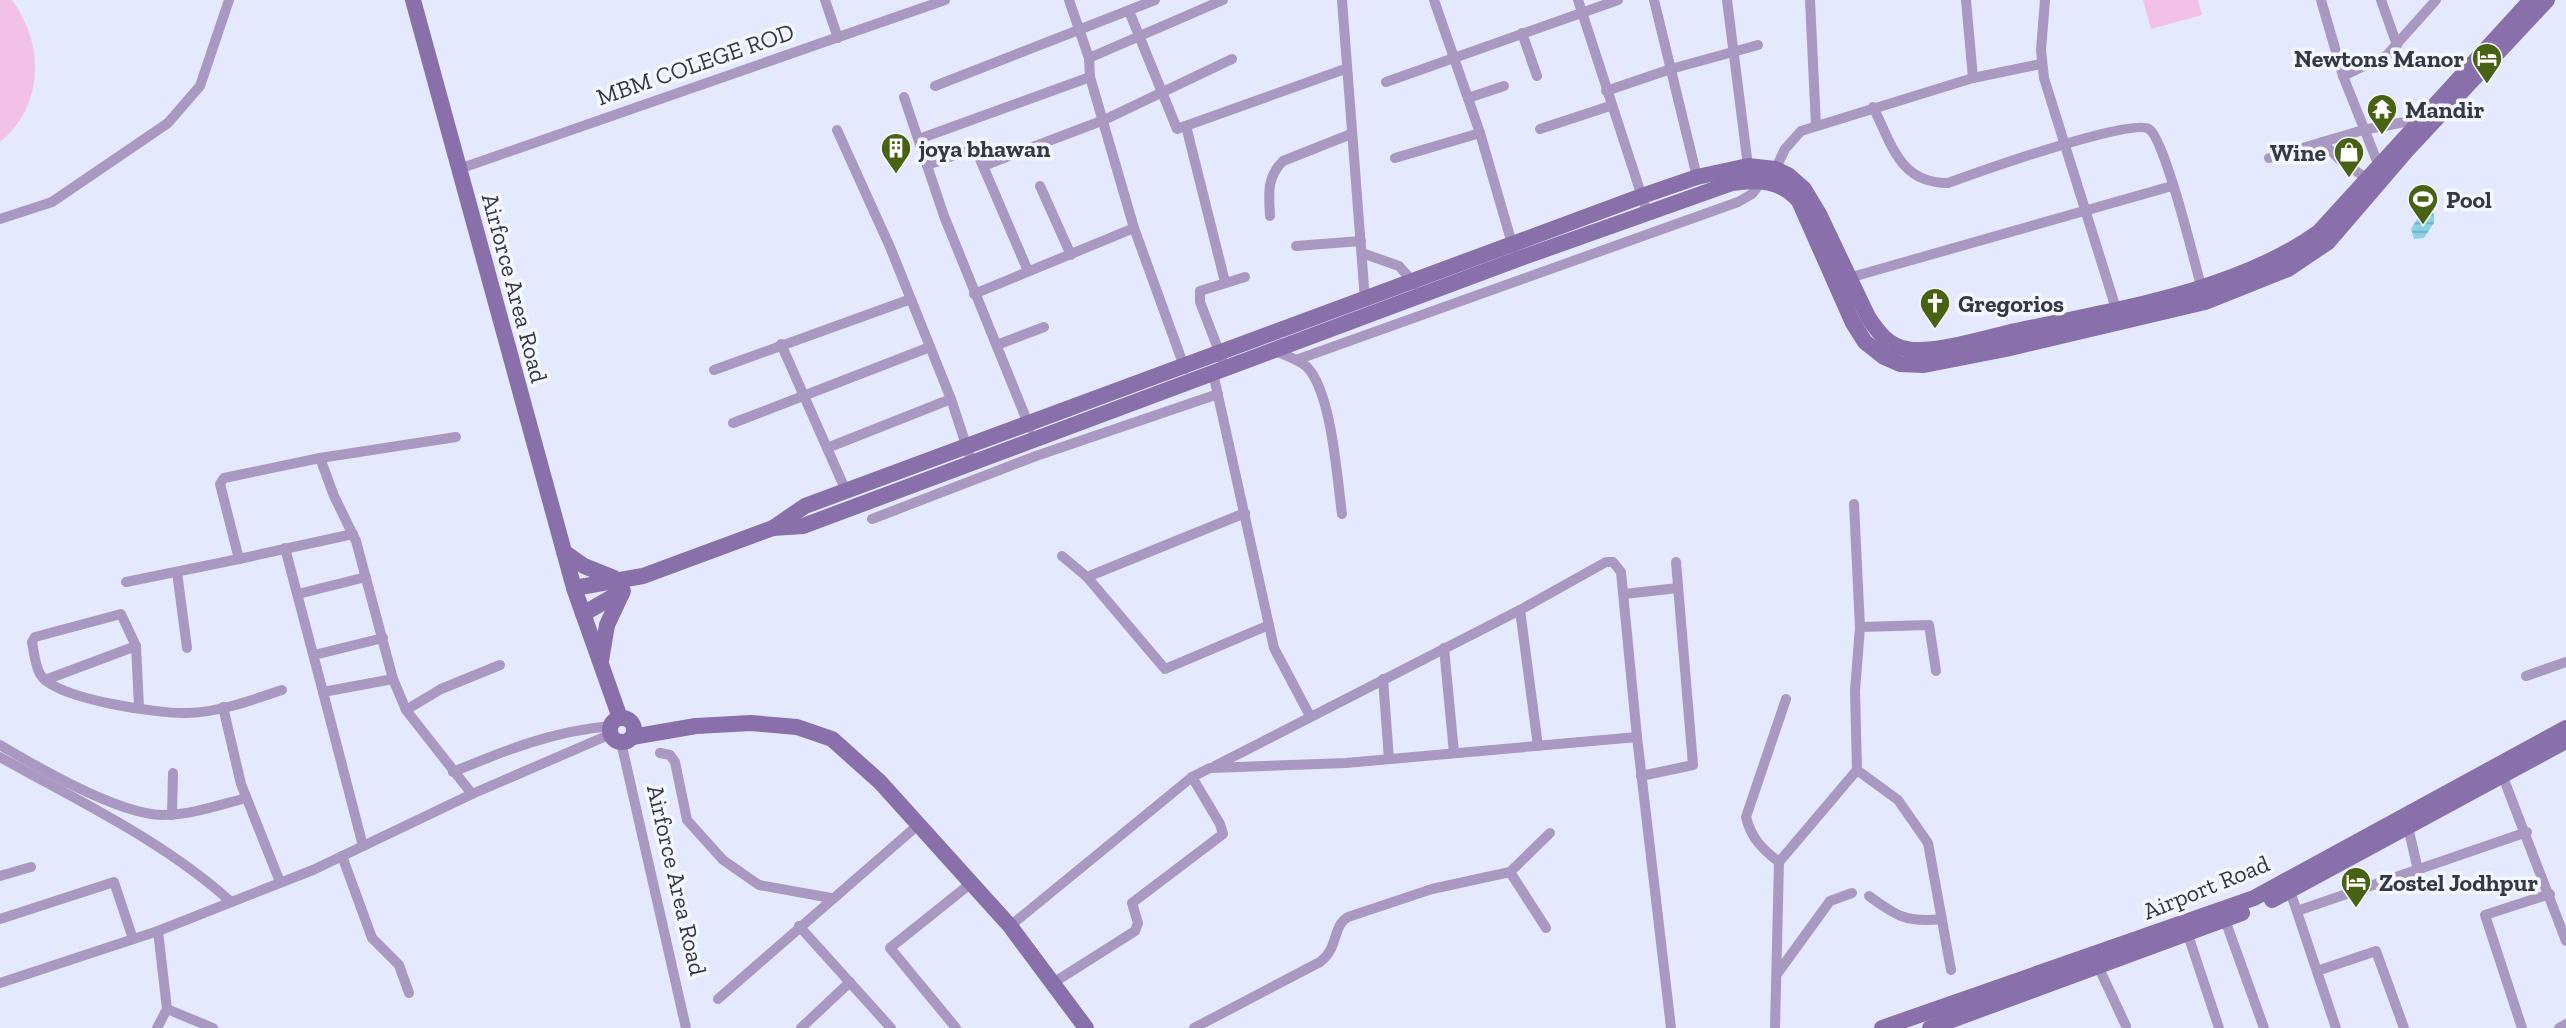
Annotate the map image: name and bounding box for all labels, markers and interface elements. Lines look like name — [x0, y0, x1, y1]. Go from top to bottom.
street label: MBM COLEGE ROD — [592, 17, 798, 111]
hotel icon: Newtons Manor — [2470, 41, 2504, 85]
place label: Newtons Manor — [2294, 44, 2464, 73]
temple icon: Mandir — [2365, 92, 2399, 136]
place label: Mandir — [2405, 95, 2485, 124]
building icon: joya bhawan — [879, 131, 913, 175]
place label: joya bhawan — [918, 134, 1050, 163]
shop icon: Wine — [2332, 135, 2366, 179]
place label: Wine — [2270, 138, 2326, 167]
sports icon: Pool — [2406, 182, 2440, 226]
place label: Pool — [2446, 185, 2492, 214]
street label: Airforce Area Road — [476, 190, 554, 386]
church icon: Gregorios — [1918, 286, 1952, 330]
place label: Gregorios — [1958, 289, 2064, 318]
street label: Airforce Area Road — [641, 782, 713, 978]
street label: Airport Road — [2138, 848, 2274, 926]
hotel icon: Zostel Jodhpur — [2339, 865, 2373, 909]
place label: Zostel Jodhpur — [2379, 868, 2539, 897]

